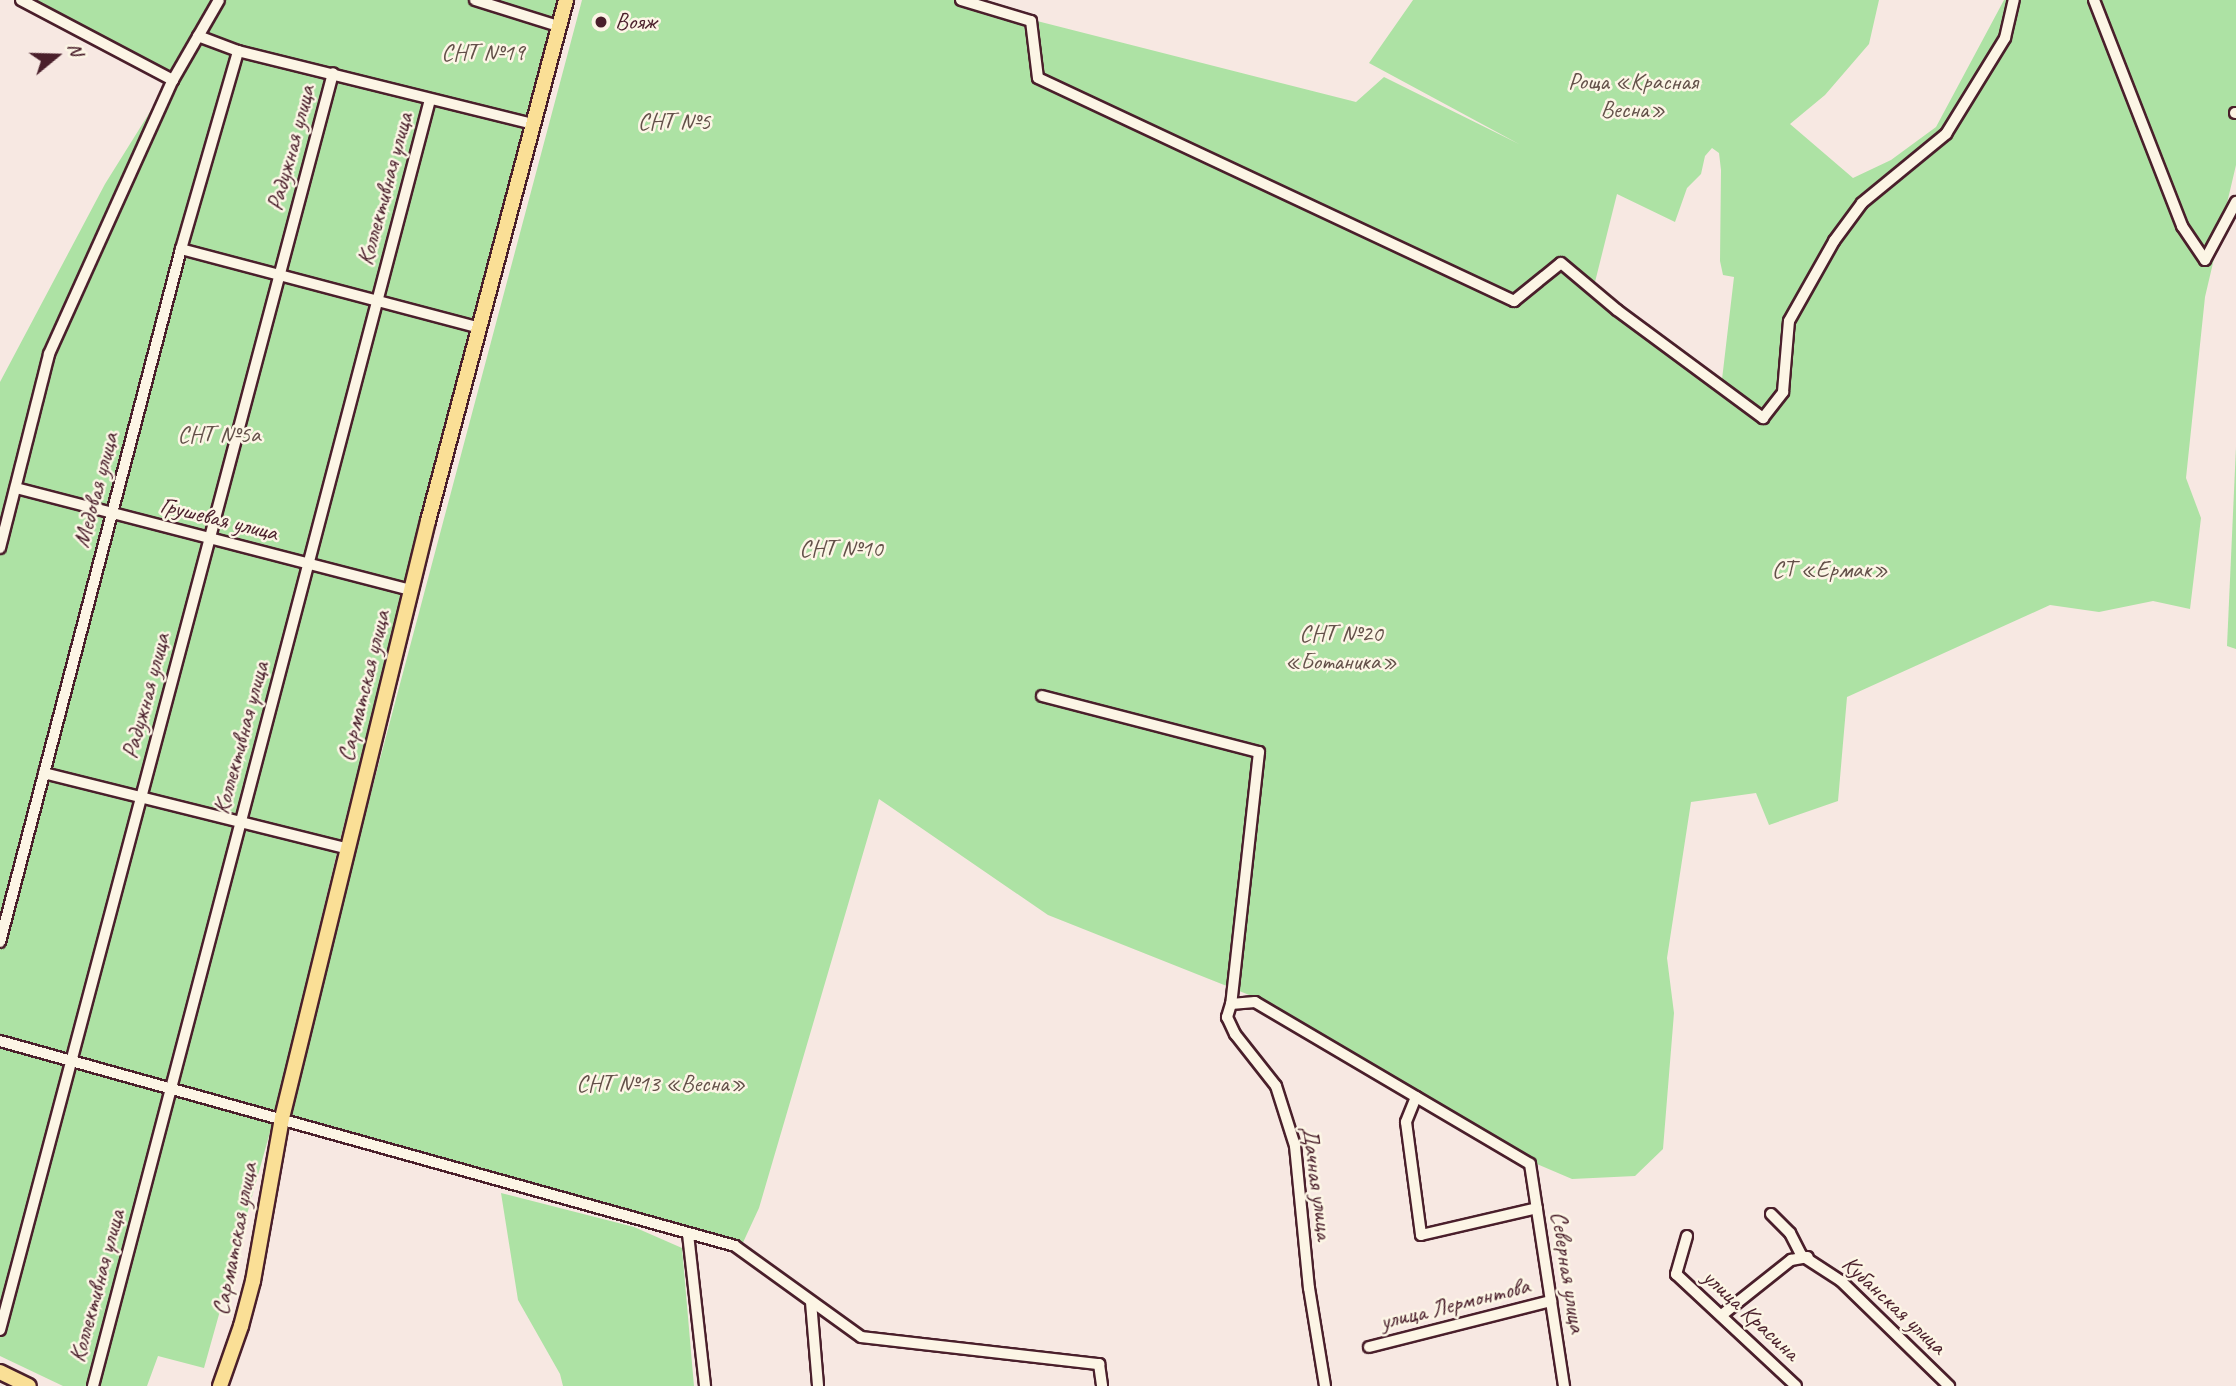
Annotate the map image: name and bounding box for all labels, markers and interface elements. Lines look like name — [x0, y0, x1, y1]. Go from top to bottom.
place label: Вояж — [615, 8, 657, 36]
marker: Вояж — [593, 14, 609, 30]
north arrow — [21, 21, 91, 91]
park label: СНТ №19 — [441, 39, 525, 67]
text: N — [63, 40, 89, 59]
park label: Роща «Красная Весна» — [1568, 68, 1698, 124]
street label: Радужная улица — [260, 82, 322, 214]
park label: СНТ №5 — [638, 108, 710, 136]
street label: Коллективная улица — [351, 109, 419, 269]
park label: СНТ №5а — [178, 421, 260, 449]
street label: Медовая улица — [67, 429, 125, 551]
street label: Грушевая улица — [157, 490, 281, 548]
park label: СНТ №10 — [799, 535, 883, 563]
park label: СТ «Ермак» — [1772, 556, 1888, 584]
street label: Сарматская улица — [331, 607, 397, 765]
park label: СНТ №20 «Ботаника» — [1285, 620, 1397, 676]
street label: Радужная улица — [115, 630, 177, 762]
street label: Коллективная улица — [207, 658, 275, 818]
park label: СНТ №13 «Весна» — [576, 1070, 746, 1098]
street label: Дачная улица — [1295, 1124, 1339, 1242]
street label: Сарматская улица — [206, 1160, 264, 1318]
street label: Коллективная улица — [63, 1206, 131, 1366]
street label: Северная улица — [1544, 1209, 1592, 1335]
street label: Кубанская улица — [1835, 1249, 1953, 1361]
street label: улица Красина — [1696, 1263, 1806, 1367]
street label: улица Лермонтова — [1377, 1271, 1533, 1337]

